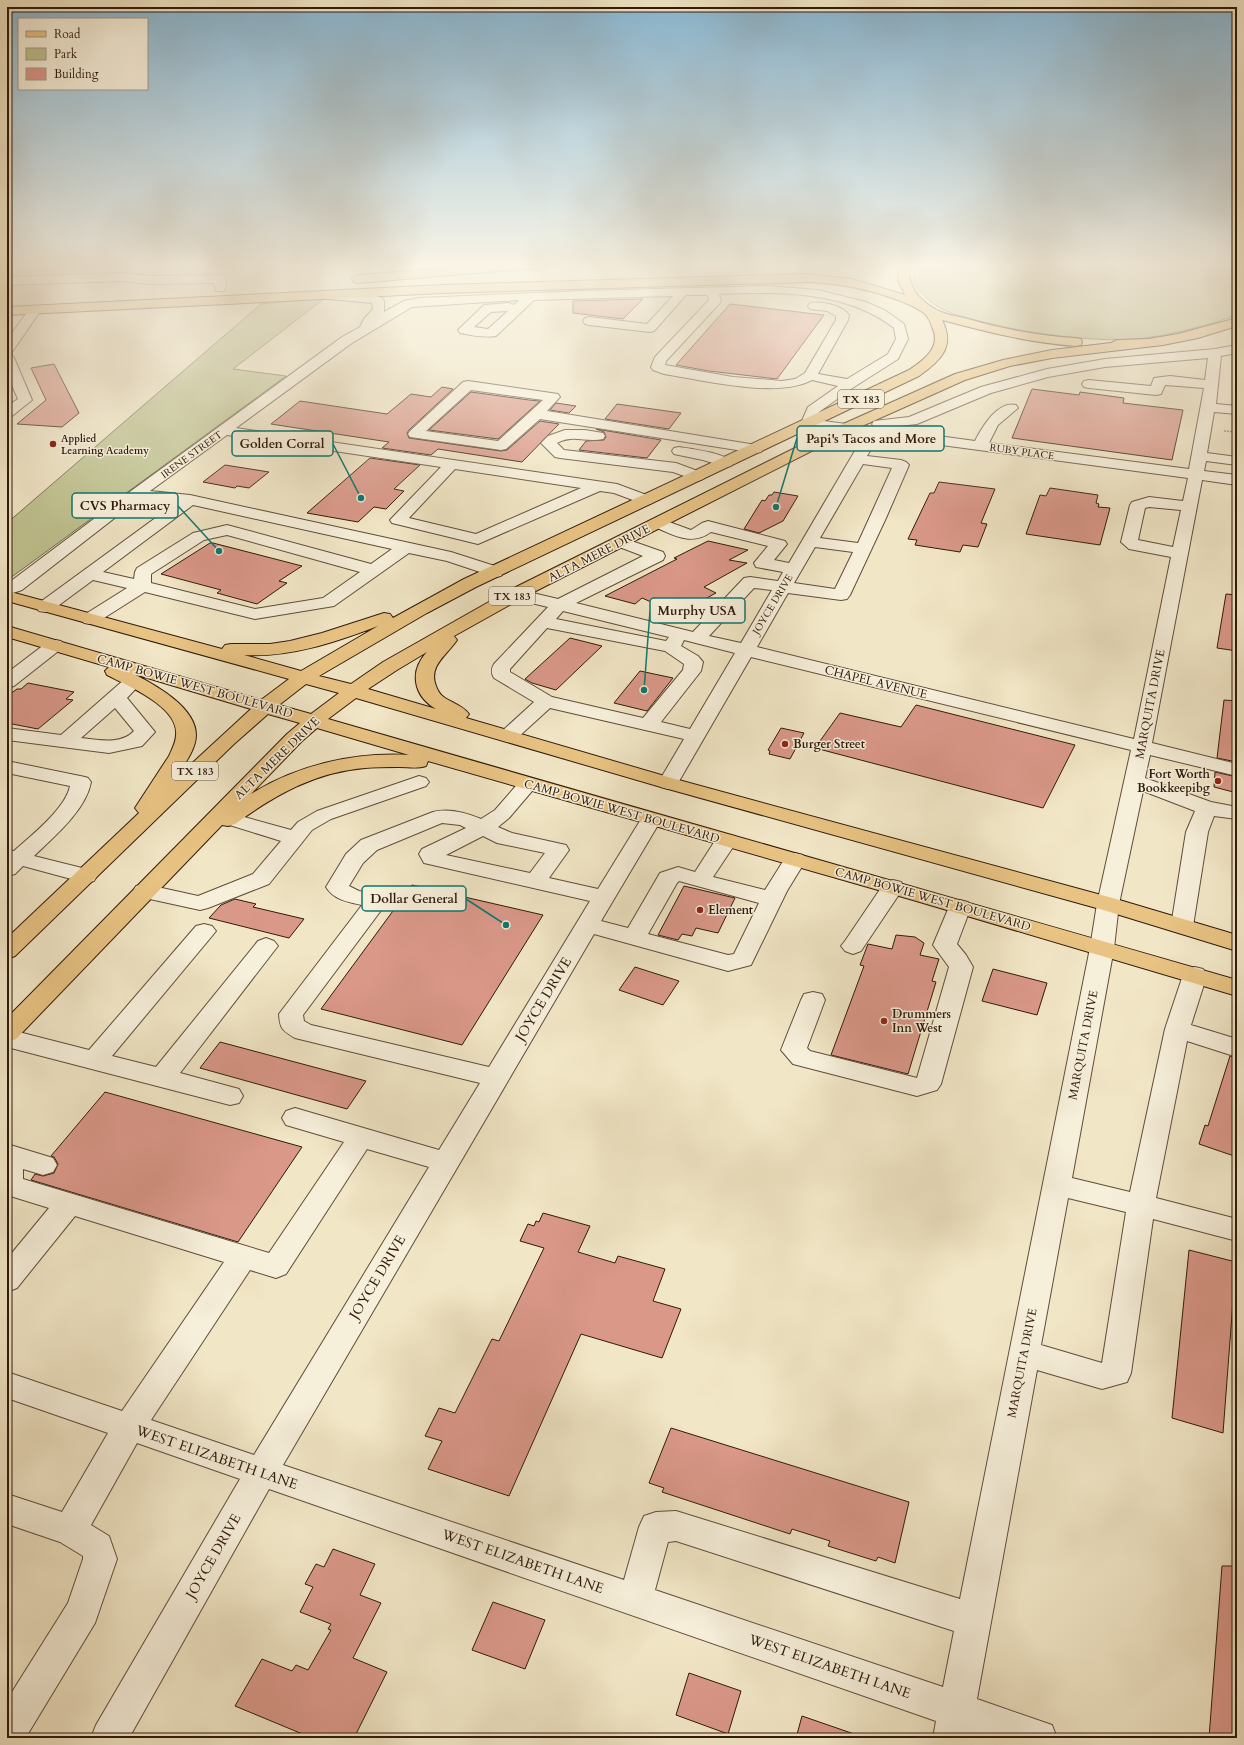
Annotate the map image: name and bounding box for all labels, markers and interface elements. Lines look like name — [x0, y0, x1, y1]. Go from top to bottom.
legend — [18, 18, 148, 90]
text: Road — [54, 26, 81, 42]
text: Park — [54, 46, 78, 62]
text: Building — [54, 66, 99, 82]
road number: TX 183 — [838, 390, 884, 408]
callout: Papi's Tacos and More — [797, 426, 944, 451]
street label: IRENE STREET — [158, 427, 226, 482]
text: Papi's Tacos and More — [806, 430, 936, 448]
callout: Golden Corral — [232, 431, 333, 456]
place label: Applied Learning Academy — [61, 432, 149, 458]
text: Golden Corral — [239, 435, 325, 453]
marker: Applied Learning Academy — [48, 439, 58, 449]
street label: RUBY PLACE — [989, 441, 1055, 463]
callout: CVS Pharmacy — [72, 493, 178, 518]
text: CVS Pharmacy — [80, 497, 171, 515]
street label: ALTA MERE DRIVE — [545, 520, 653, 586]
street label: JOYCE DRIVE — [748, 572, 796, 639]
road number: TX 183 — [489, 587, 535, 605]
callout: Murphy USA — [650, 598, 745, 623]
text: Murphy USA — [657, 602, 737, 620]
street label: MARQUITA DRIVE — [1132, 648, 1168, 760]
street label: CAMP BOWIE WEST BOULEVARD — [95, 650, 295, 722]
street label: CHAPEL AVENUE — [823, 662, 929, 702]
street label: ALTA MERE DRIVE — [231, 713, 323, 803]
place label: Burger Street — [793, 736, 866, 752]
marker: Burger Street — [780, 739, 790, 749]
road number: TX 183 — [172, 762, 218, 780]
place label: Fort Worth Bookkeepibg — [1137, 766, 1211, 796]
street label: CAMP BOWIE WEST BOULEVARD — [522, 775, 722, 847]
marker: Fort Worth Bookkeepibg — [1213, 776, 1223, 786]
street label: CAMP BOWIE WEST BOULEVARD — [833, 863, 1033, 935]
callout: Dollar General — [362, 886, 466, 911]
text: Dollar General — [370, 890, 458, 908]
place label: Element — [708, 902, 754, 918]
marker: Element — [695, 905, 705, 915]
street label: JOYCE DRIVE — [510, 953, 576, 1047]
street label: MARQUITA DRIVE — [1065, 989, 1101, 1101]
place label: Drummers Inn West — [892, 1006, 951, 1036]
marker: Drummers Inn West — [879, 1016, 889, 1026]
street label: JOYCE DRIVE — [344, 1231, 410, 1325]
street label: MARQUITA DRIVE — [1004, 1307, 1040, 1419]
street label: WEST ELIZABETH LANE — [132, 1421, 301, 1494]
street label: JOYCE DRIVE — [180, 1510, 246, 1604]
street label: WEST ELIZABETH LANE — [438, 1525, 607, 1598]
street label: WEST ELIZABETH LANE — [745, 1630, 914, 1703]

